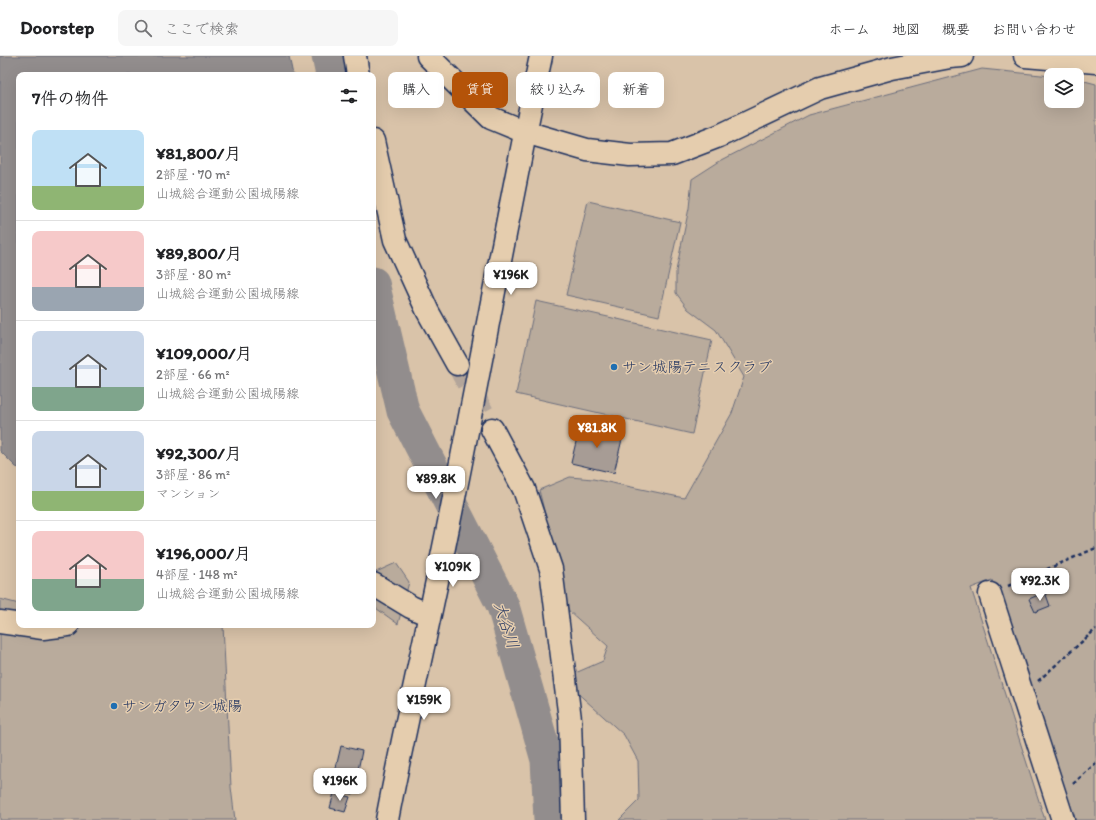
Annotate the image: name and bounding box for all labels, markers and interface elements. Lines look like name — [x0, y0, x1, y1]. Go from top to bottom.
search box — [118, 10, 398, 46]
text: Doorstep — [20, 16, 94, 39]
icon: search — [132, 17, 154, 39]
text: ここで検索 — [164, 20, 239, 38]
text: ホーム — [829, 21, 870, 38]
text: 地図 — [892, 21, 920, 38]
text: 概要 — [942, 21, 970, 38]
text: お問い合わせ — [992, 21, 1076, 38]
map controls — [1044, 68, 1084, 108]
button: layers — [1044, 68, 1084, 108]
chip: 購入 — [388, 72, 444, 108]
chip: 賃貸 — [452, 72, 508, 108]
chip: 絞り込み — [516, 72, 600, 108]
chip: 新着 — [608, 72, 664, 108]
icon: filters — [338, 85, 360, 107]
text: 7件の物件 — [32, 88, 108, 108]
text: ¥81,800/月 — [156, 143, 241, 163]
icon: home — [64, 146, 112, 194]
text: 2部屋 · 70 m² — [156, 167, 230, 182]
text: 山城総合運動公園城陽線 — [156, 186, 299, 201]
text: ¥89,800/月 — [156, 243, 242, 263]
icon: home — [64, 247, 112, 295]
pin: ¥196K — [483, 262, 539, 296]
text: 3部屋 · 80 m² — [156, 267, 231, 282]
text: ¥196K — [493, 267, 529, 282]
text: 山城総合運動公園城陽線 — [156, 286, 299, 301]
text: ¥109,000/月 — [156, 343, 252, 363]
icon: home — [64, 347, 112, 395]
place label: サン城陽テニスクラブ — [622, 358, 772, 376]
marker: サン城陽テニスクラブ — [609, 362, 619, 372]
text: 2部屋 · 66 m² — [156, 367, 229, 382]
text: 山城総合運動公園城陽線 — [156, 386, 299, 401]
pin: ¥81.8K — [564, 415, 630, 449]
text: ¥81.8K — [577, 420, 617, 435]
text: ¥92,300/月 — [156, 443, 242, 463]
icon: home — [64, 447, 112, 495]
pin: ¥89.8K — [403, 466, 469, 500]
text: 3部屋 · 86 m² — [156, 467, 230, 482]
text: ¥89.8K — [416, 471, 456, 486]
text: マンション — [156, 486, 220, 501]
text: ¥196,000/月 — [156, 543, 251, 563]
icon: home — [64, 547, 112, 595]
pin: ¥109K — [425, 554, 481, 588]
text: ¥109K — [435, 559, 471, 574]
text: 4部屋 · 148 m² — [156, 567, 238, 582]
pin: ¥92.3K — [1007, 568, 1073, 602]
text: ¥92.3K — [1020, 573, 1060, 588]
text: 山城総合運動公園城陽線 — [156, 586, 299, 601]
water label: 大谷川 — [490, 599, 523, 651]
pin: ¥159K — [396, 687, 452, 721]
text: ¥159K — [406, 692, 442, 707]
place label: サンガタウン城陽 — [122, 697, 242, 715]
marker: サンガタウン城陽 — [109, 701, 119, 711]
pin: ¥196K — [312, 768, 368, 802]
text: ¥196K — [322, 773, 358, 788]

